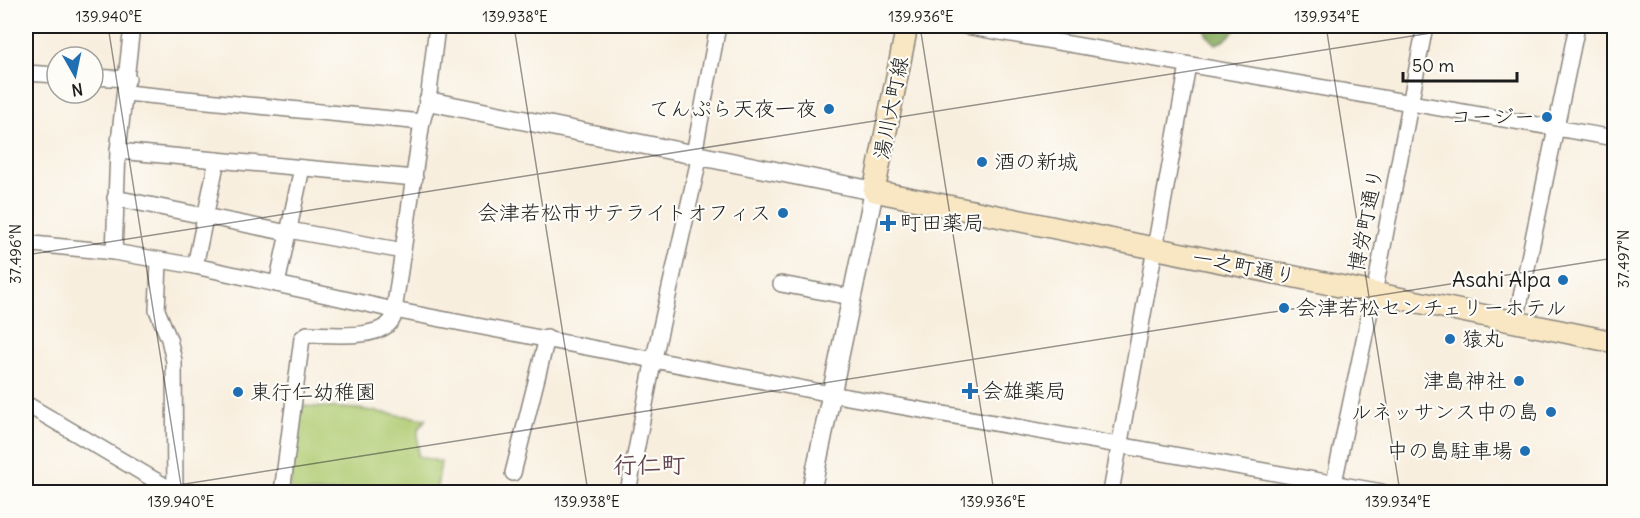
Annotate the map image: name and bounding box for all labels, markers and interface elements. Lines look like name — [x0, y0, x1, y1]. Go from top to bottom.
text: 139.940°E — [76, 7, 143, 26]
text: 139.938°E — [482, 7, 548, 26]
text: 139.936°E — [888, 7, 954, 26]
text: 139.934°E — [1294, 7, 1360, 26]
north arrow — [45, 45, 105, 105]
scale bar — [1403, 45, 1517, 83]
street label: 湯川大町線 — [867, 54, 914, 162]
text: 50 m — [1412, 54, 1454, 77]
text: N — [70, 79, 84, 101]
place label: てんぷら天夜一夜 — [649, 95, 817, 122]
marker: てんぷら天夜一夜 — [822, 102, 836, 116]
place label: コージー — [1451, 103, 1535, 130]
marker: コージー — [1540, 110, 1554, 124]
place label: 酒の新城 — [994, 148, 1078, 175]
marker: 酒の新城 — [975, 155, 989, 169]
street label: 博労町通り — [1342, 166, 1389, 274]
place label: 会津若松市サテライトオフィス — [478, 199, 771, 226]
marker: 会津若松市サテライトオフィス — [776, 206, 790, 220]
place label: 町田薬局 — [900, 209, 984, 236]
marker: 町田薬局 — [881, 216, 895, 230]
text: 37.496°N — [6, 224, 25, 284]
text: 37.497°N — [1614, 230, 1633, 288]
street label: 一之町通り — [1190, 243, 1298, 290]
place label: Asahi Alpa — [1452, 266, 1551, 293]
marker: Asahi Alpa — [1556, 273, 1570, 287]
place label: 会津若松センチェリーホテル — [1296, 294, 1566, 321]
marker: 会津若松センチェリーホテル — [1277, 301, 1291, 315]
place label: 猿丸 — [1462, 325, 1504, 352]
marker: 猿丸 — [1443, 332, 1457, 346]
place label: 津島神社 — [1423, 367, 1507, 394]
marker: 津島神社 — [1512, 374, 1526, 388]
place label: 会雄薬局 — [982, 377, 1066, 404]
place label: 東行仁幼稚園 — [250, 378, 376, 405]
marker: 会雄薬局 — [963, 384, 977, 398]
marker: 東行仁幼稚園 — [231, 385, 245, 399]
place label: ルネッサンス中の島 — [1351, 398, 1539, 425]
marker: ルネッサンス中の島 — [1544, 405, 1558, 419]
place label: 中の島駐車場 — [1387, 437, 1513, 464]
marker: 中の島駐車場 — [1518, 444, 1532, 458]
district label: 行仁町 — [613, 449, 685, 479]
text: 139.940°E — [148, 492, 215, 511]
text: 139.938°E — [554, 492, 620, 511]
text: 139.936°E — [960, 492, 1026, 511]
text: 139.934°E — [1365, 492, 1431, 511]

